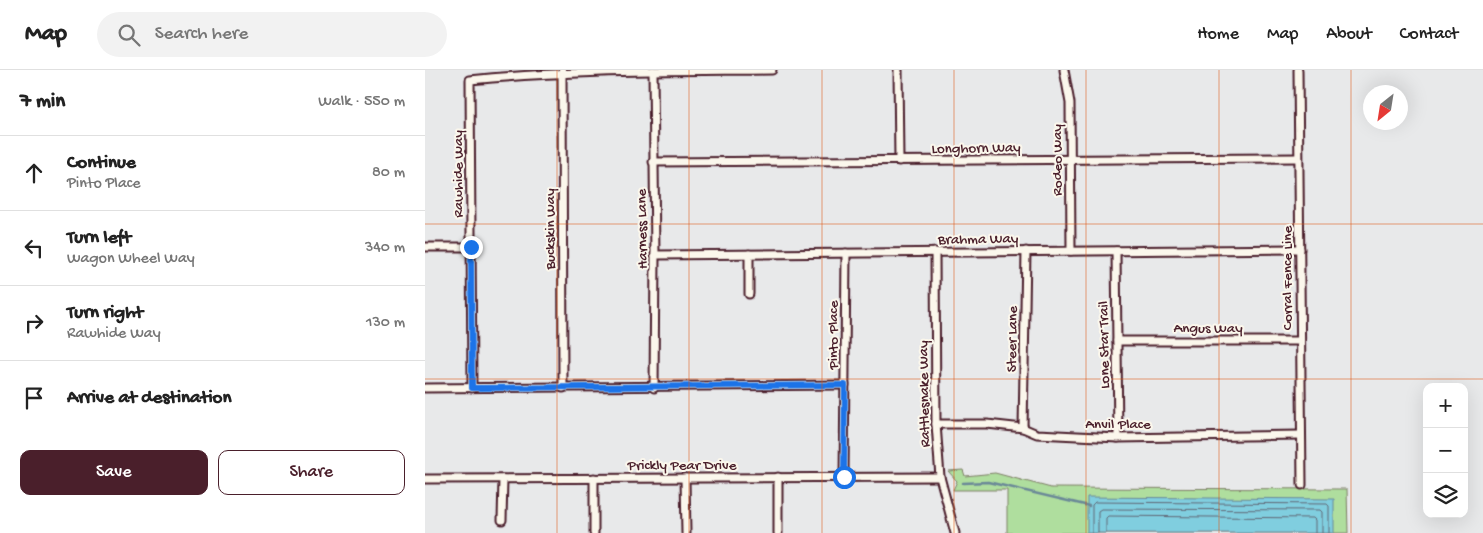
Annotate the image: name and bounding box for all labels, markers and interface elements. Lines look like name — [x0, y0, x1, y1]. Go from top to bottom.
search box — [97, 12, 447, 57]
text: Map — [25, 20, 67, 49]
icon: search — [115, 21, 143, 49]
text: Search here — [155, 23, 248, 46]
text: Home — [1197, 24, 1239, 45]
text: Map — [1267, 24, 1298, 45]
text: About — [1326, 24, 1372, 45]
text: Contact — [1400, 24, 1458, 45]
north arrow — [1363, 85, 1408, 130]
text: 7 min — [20, 90, 65, 115]
text: Walk · 550 m — [318, 93, 405, 112]
street label: Rodeo Way — [1049, 123, 1067, 196]
street label: Rawhide Way — [450, 130, 468, 218]
street label: Longhorn Way — [931, 139, 1021, 159]
text: Continue — [67, 152, 136, 175]
icon: ahead — [20, 159, 48, 187]
text: 80 m — [372, 164, 405, 183]
text: Pinto Place — [67, 175, 140, 194]
street label: Buckskin Way — [542, 188, 560, 271]
street label: Harness Lane — [633, 188, 653, 269]
street label: Corral Fence Line — [1279, 226, 1297, 330]
text: Turn left — [67, 227, 131, 250]
street label: Brahma Way — [937, 230, 1019, 250]
icon: left — [20, 234, 48, 262]
route end — [460, 236, 483, 259]
text: 340 m — [365, 239, 405, 258]
text: Wagon Wheel Way — [67, 250, 195, 269]
street label: Pinto Place — [825, 300, 843, 370]
street label: Lone Star Trail — [1095, 301, 1115, 389]
text: Turn right — [67, 302, 143, 325]
street label: Steer Lane — [1003, 306, 1023, 372]
icon: right — [20, 309, 48, 337]
text: 130 m — [366, 314, 405, 333]
street label: Angus Way — [1173, 320, 1243, 338]
text: Rawhide Way — [67, 325, 161, 344]
street label: Rattlesnake Way — [915, 340, 935, 448]
map controls — [1423, 383, 1468, 518]
button: + — [1423, 383, 1468, 428]
icon: arrive — [20, 384, 48, 412]
text: Arrive at destination — [67, 387, 231, 410]
street label: Anvil Place — [1085, 416, 1151, 434]
button: − — [1423, 428, 1468, 473]
button: Save — [20, 450, 208, 495]
button: Share — [218, 450, 405, 495]
street label: Prickly Pear Drive — [627, 457, 737, 475]
route start — [833, 466, 856, 489]
button: layers — [1423, 473, 1468, 518]

